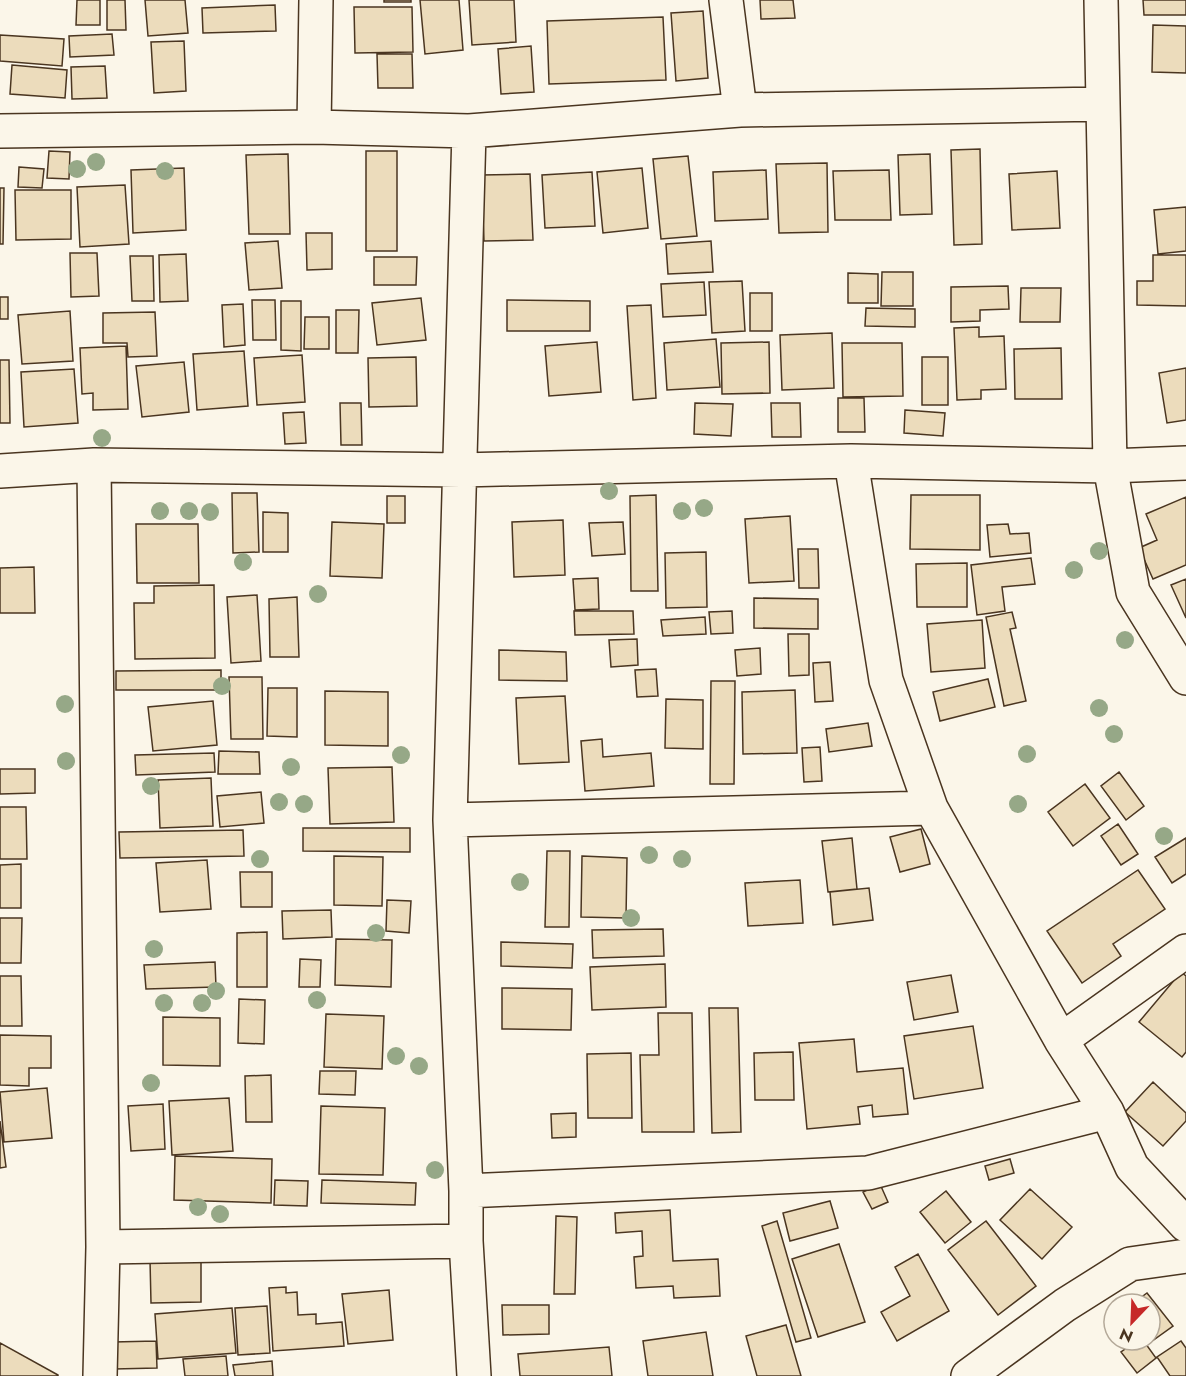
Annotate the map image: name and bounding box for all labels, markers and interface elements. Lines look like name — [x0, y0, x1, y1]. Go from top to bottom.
north arrow — [1102, 1292, 1162, 1352]
text: N — [1116, 1322, 1137, 1348]

